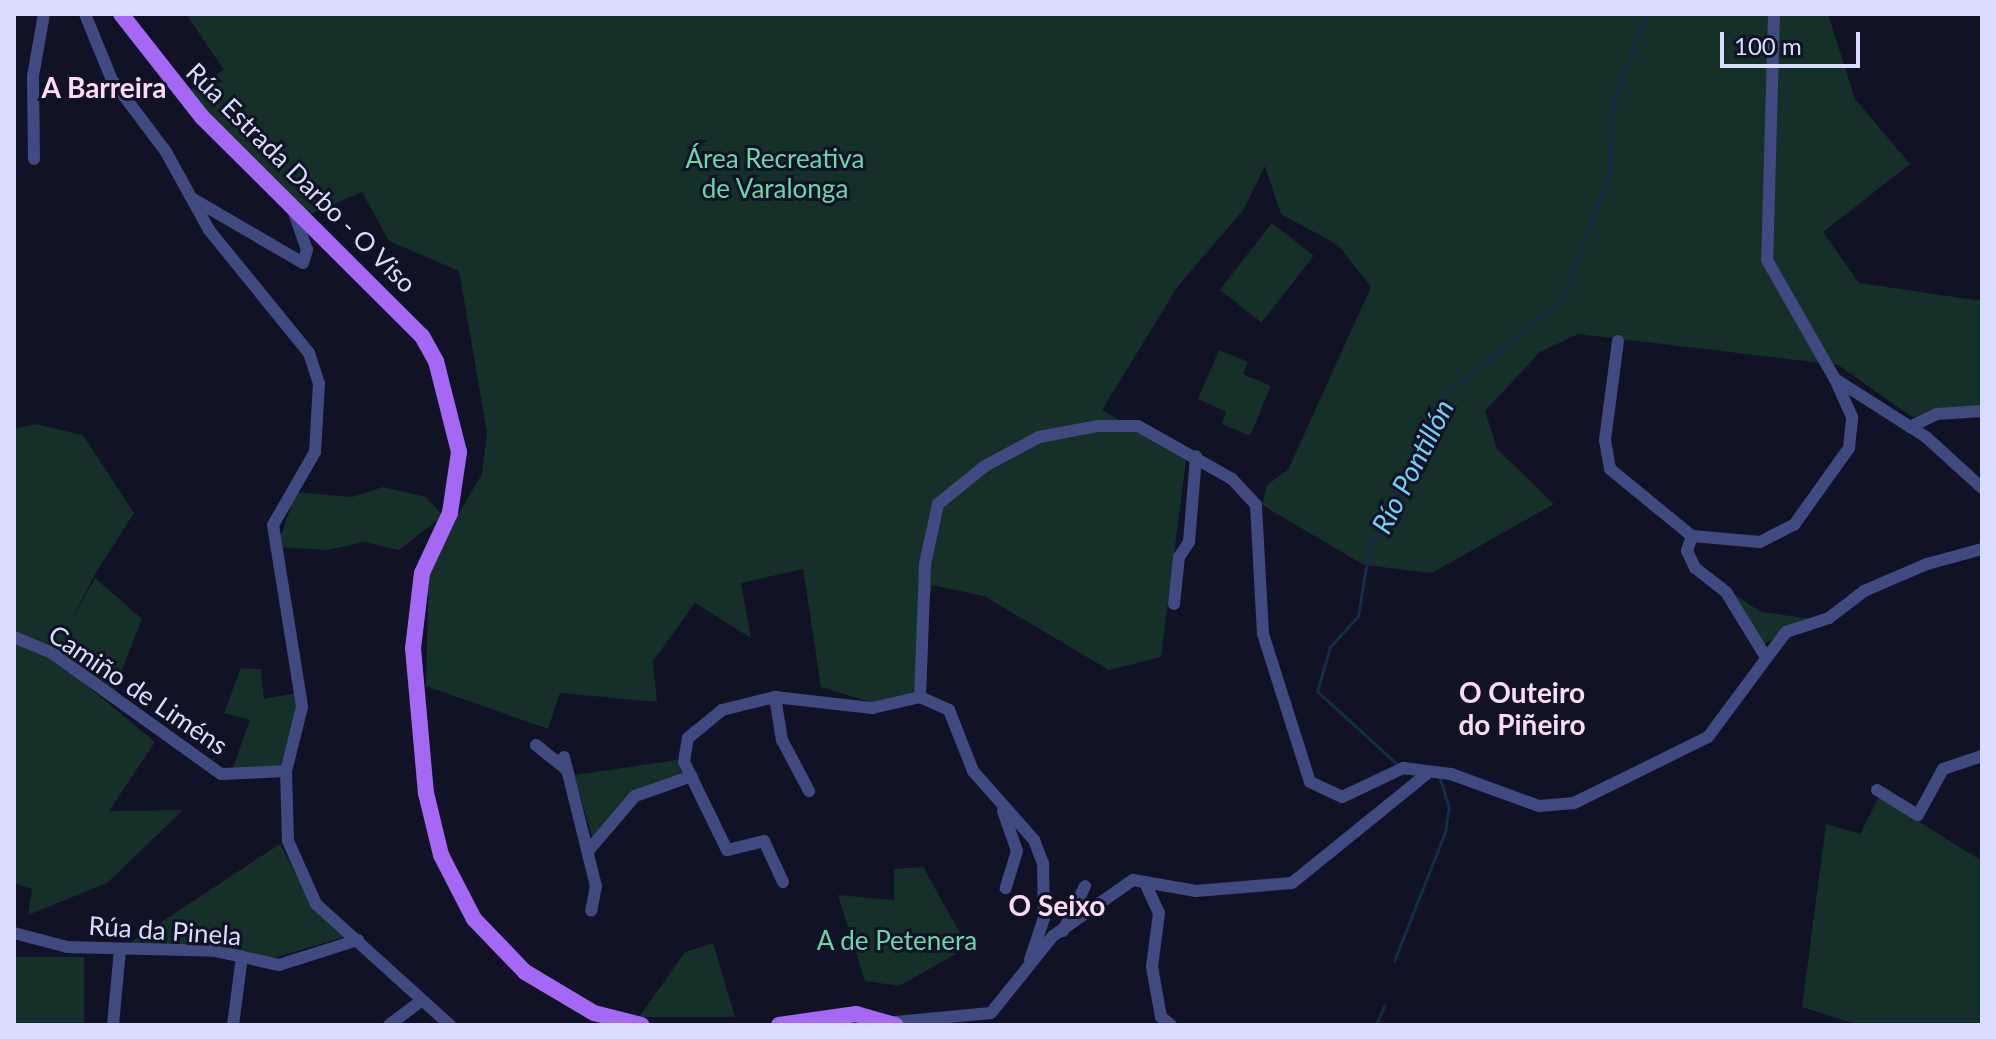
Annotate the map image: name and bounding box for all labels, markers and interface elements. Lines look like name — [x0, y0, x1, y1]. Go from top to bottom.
scale bar — [1724, 16, 1864, 66]
text: 100 m — [1734, 31, 1802, 60]
street label: Rúa Estrada Darbo - O Viso — [179, 56, 423, 300]
district label: A Barreira — [41, 70, 167, 104]
park label: Área Recreativa de Varalonga — [686, 143, 864, 204]
water label: Río Pontillón — [1364, 393, 1460, 539]
street label: Camiño de Liméns — [43, 619, 233, 761]
district label: O Outeiro do Piñeiro — [1458, 675, 1586, 741]
district label: O Seixo — [1009, 888, 1105, 922]
street label: Rúa da Pinela — [88, 910, 242, 952]
park label: A de Petenera — [816, 925, 978, 957]

